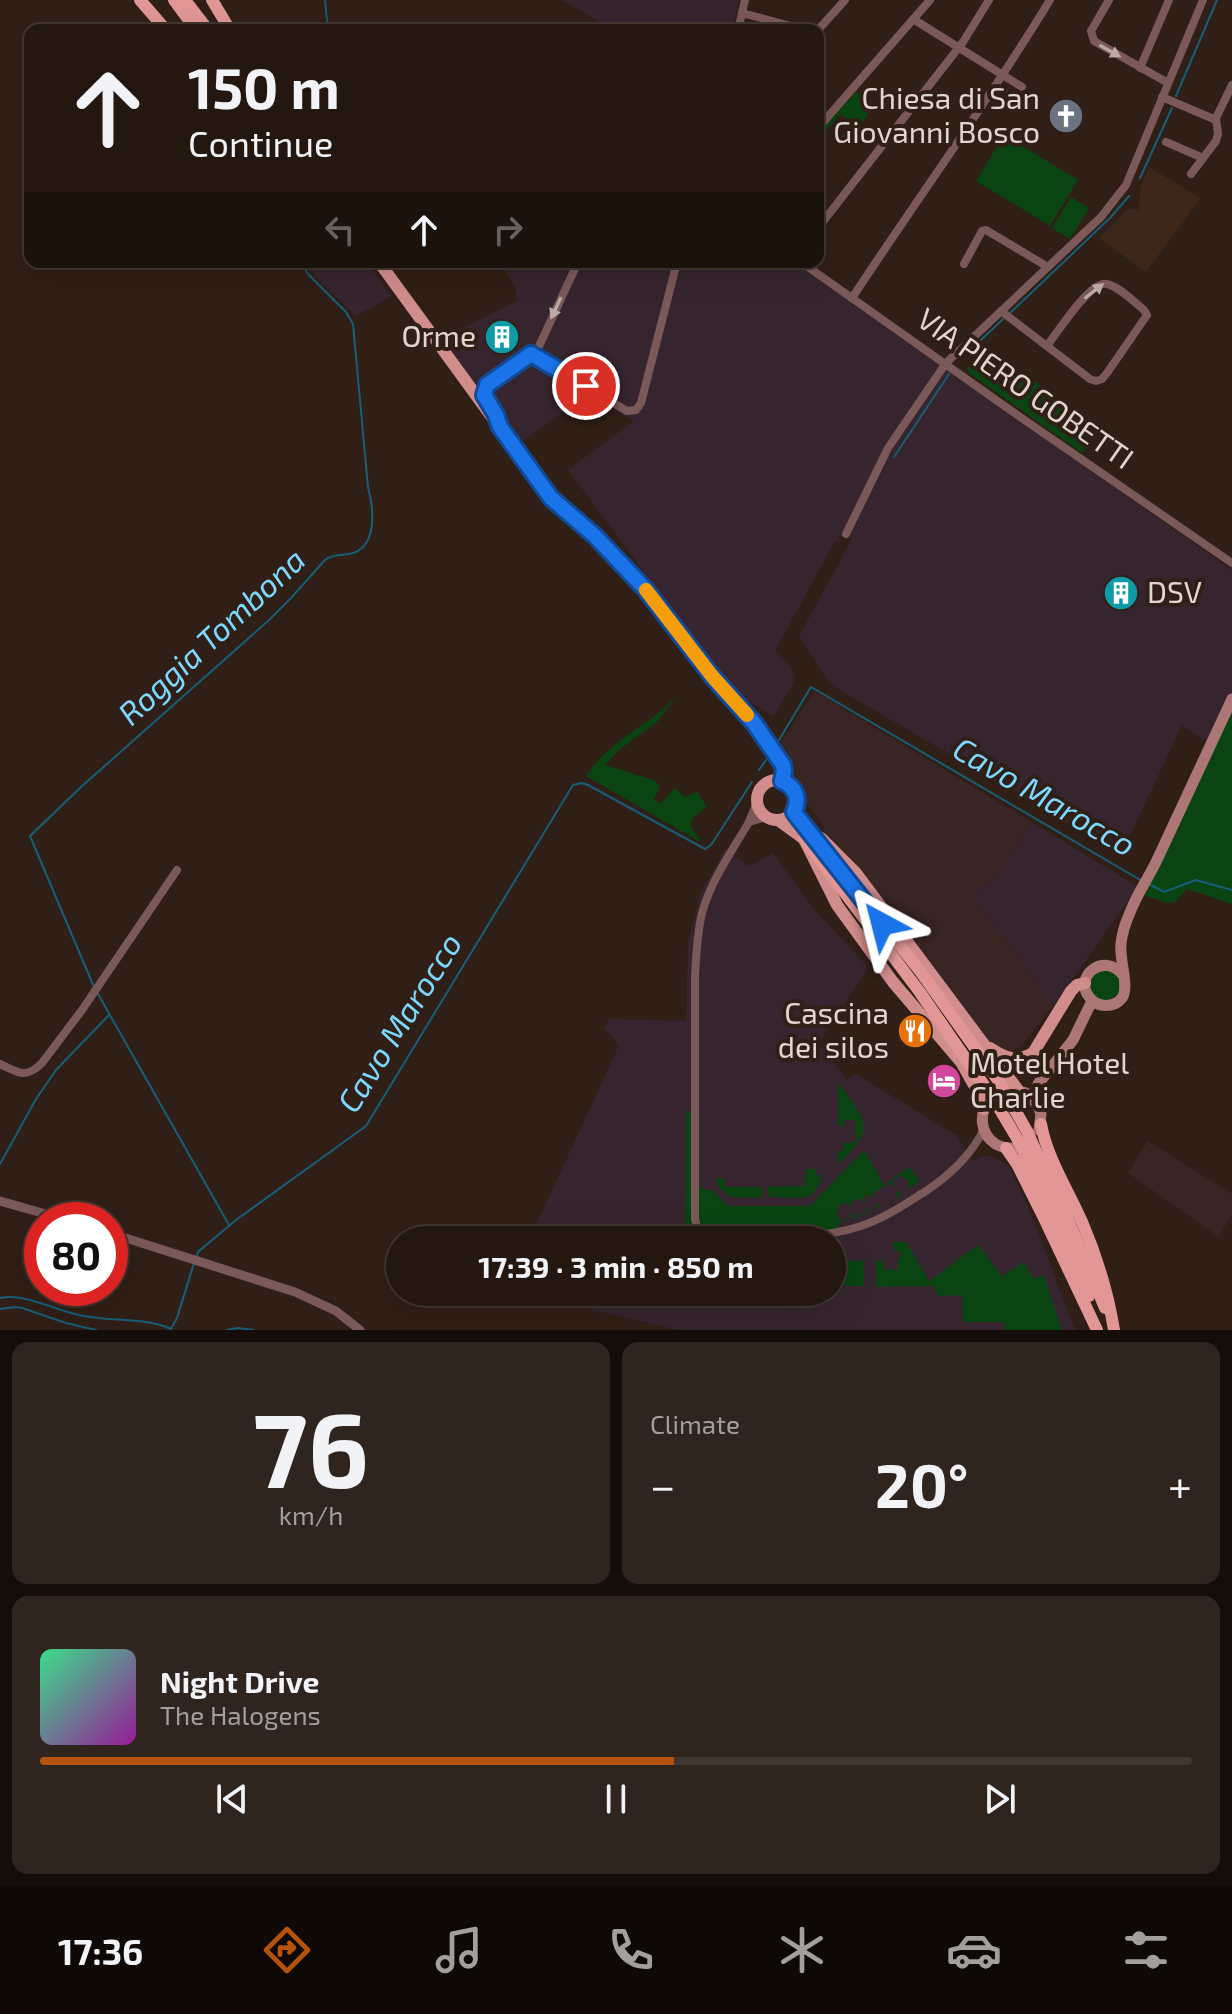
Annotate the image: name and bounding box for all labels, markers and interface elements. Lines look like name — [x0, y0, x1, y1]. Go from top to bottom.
one-way arrow — [1099, 44, 1121, 58]
text: 150 m — [188, 53, 340, 120]
icon: ahead — [56, 56, 160, 160]
place label: Chiesa di San Giovanni Bosco — [833, 79, 1040, 149]
church icon: Chiesa di San Giovanni Bosco — [1047, 97, 1085, 135]
text: Continue — [188, 121, 333, 164]
icon: left — [318, 208, 362, 252]
icon: ahead — [402, 208, 446, 252]
icon: right — [486, 208, 530, 252]
one-way arrow — [1083, 283, 1105, 299]
one-way arrow — [549, 297, 563, 320]
street label: VIA PIERO GOBETTI — [911, 299, 1141, 475]
place label: Orme — [402, 317, 476, 353]
building icon: Orme — [483, 318, 521, 356]
pin — [552, 352, 620, 420]
icon: arrive — [564, 364, 608, 408]
water label: Roggia Tombona — [110, 539, 312, 732]
place label: DSV — [1147, 573, 1202, 609]
building icon: DSV — [1102, 574, 1140, 612]
water label: Cavo Marocco — [947, 728, 1143, 863]
position arrow — [840, 882, 924, 966]
water label: Cavo Marocco — [328, 925, 468, 1118]
place label: Cascina dei silos — [778, 994, 889, 1064]
restaurant icon: Cascina dei silos — [896, 1012, 934, 1050]
place label: Motel Hotel Charlie — [970, 1044, 1129, 1114]
hotel icon: Motel Hotel Charlie — [925, 1062, 963, 1100]
speed limit sign: 80 — [24, 1202, 128, 1306]
text: 17:39 · 3 min · 850 m — [478, 1248, 754, 1284]
text: 76 — [253, 1384, 369, 1509]
text: Climate — [650, 1408, 740, 1439]
text: 20° — [875, 1448, 968, 1520]
text: − — [650, 1458, 676, 1511]
text: + — [1168, 1458, 1192, 1511]
text: km/h — [279, 1499, 343, 1530]
text: Night Drive — [160, 1663, 319, 1699]
text: The Halogens — [160, 1699, 321, 1730]
icon: previous — [210, 1777, 254, 1821]
icon: pause — [594, 1777, 638, 1821]
icon: next — [978, 1777, 1022, 1821]
icon: directions — [259, 1922, 315, 1978]
icon: music — [431, 1922, 487, 1978]
icon: phone — [603, 1922, 659, 1978]
icon: climate — [774, 1922, 830, 1978]
icon: car — [946, 1922, 1002, 1978]
icon: filters — [1118, 1922, 1174, 1978]
text: 17:36 — [58, 1929, 143, 1972]

